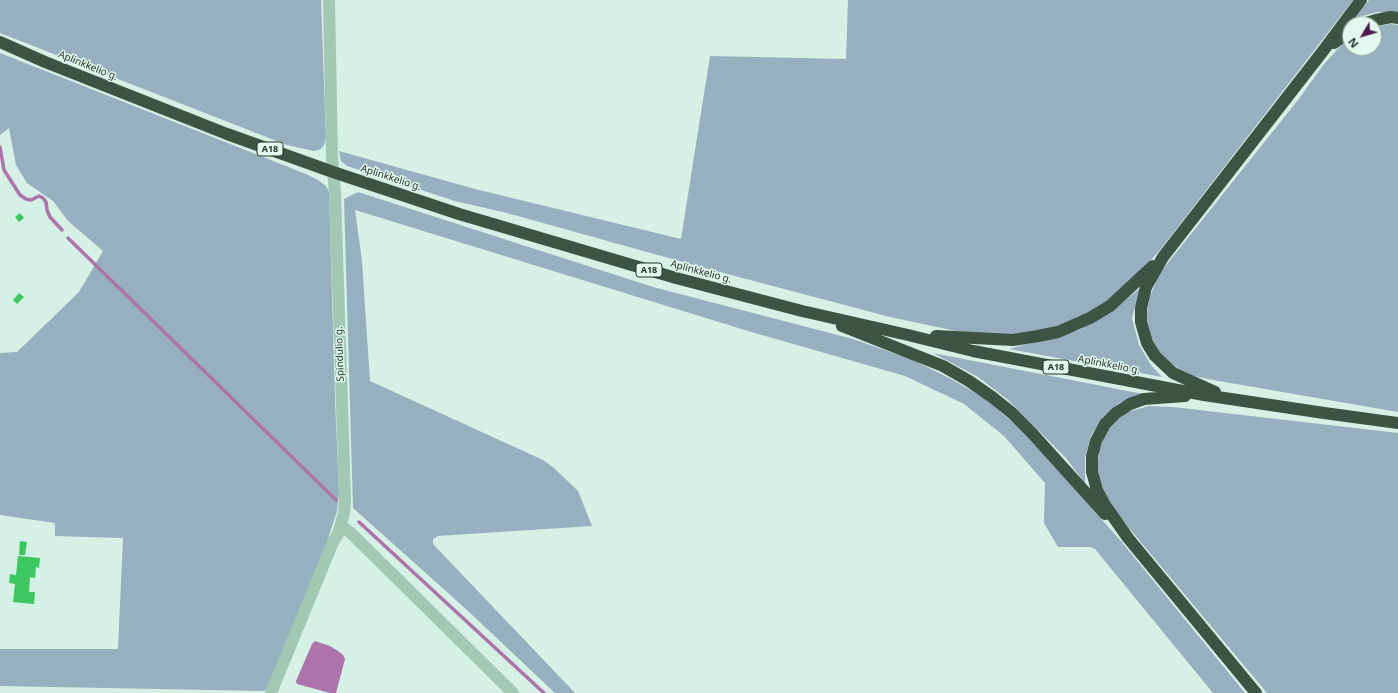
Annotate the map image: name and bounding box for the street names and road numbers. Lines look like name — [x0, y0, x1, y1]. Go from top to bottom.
street label: Aplinkkelio g. — [57, 49, 119, 83]
road number: A18 — [257, 142, 283, 156]
street label: Aplinkkelio g. — [359, 163, 423, 193]
street label: Aplinkkelio g. — [669, 258, 733, 286]
road number: A18 — [636, 263, 662, 277]
street label: Spindulio g. — [333, 326, 347, 382]
street label: Aplinkkelio g. — [1077, 353, 1141, 377]
road number: A18 — [1043, 360, 1069, 374]

